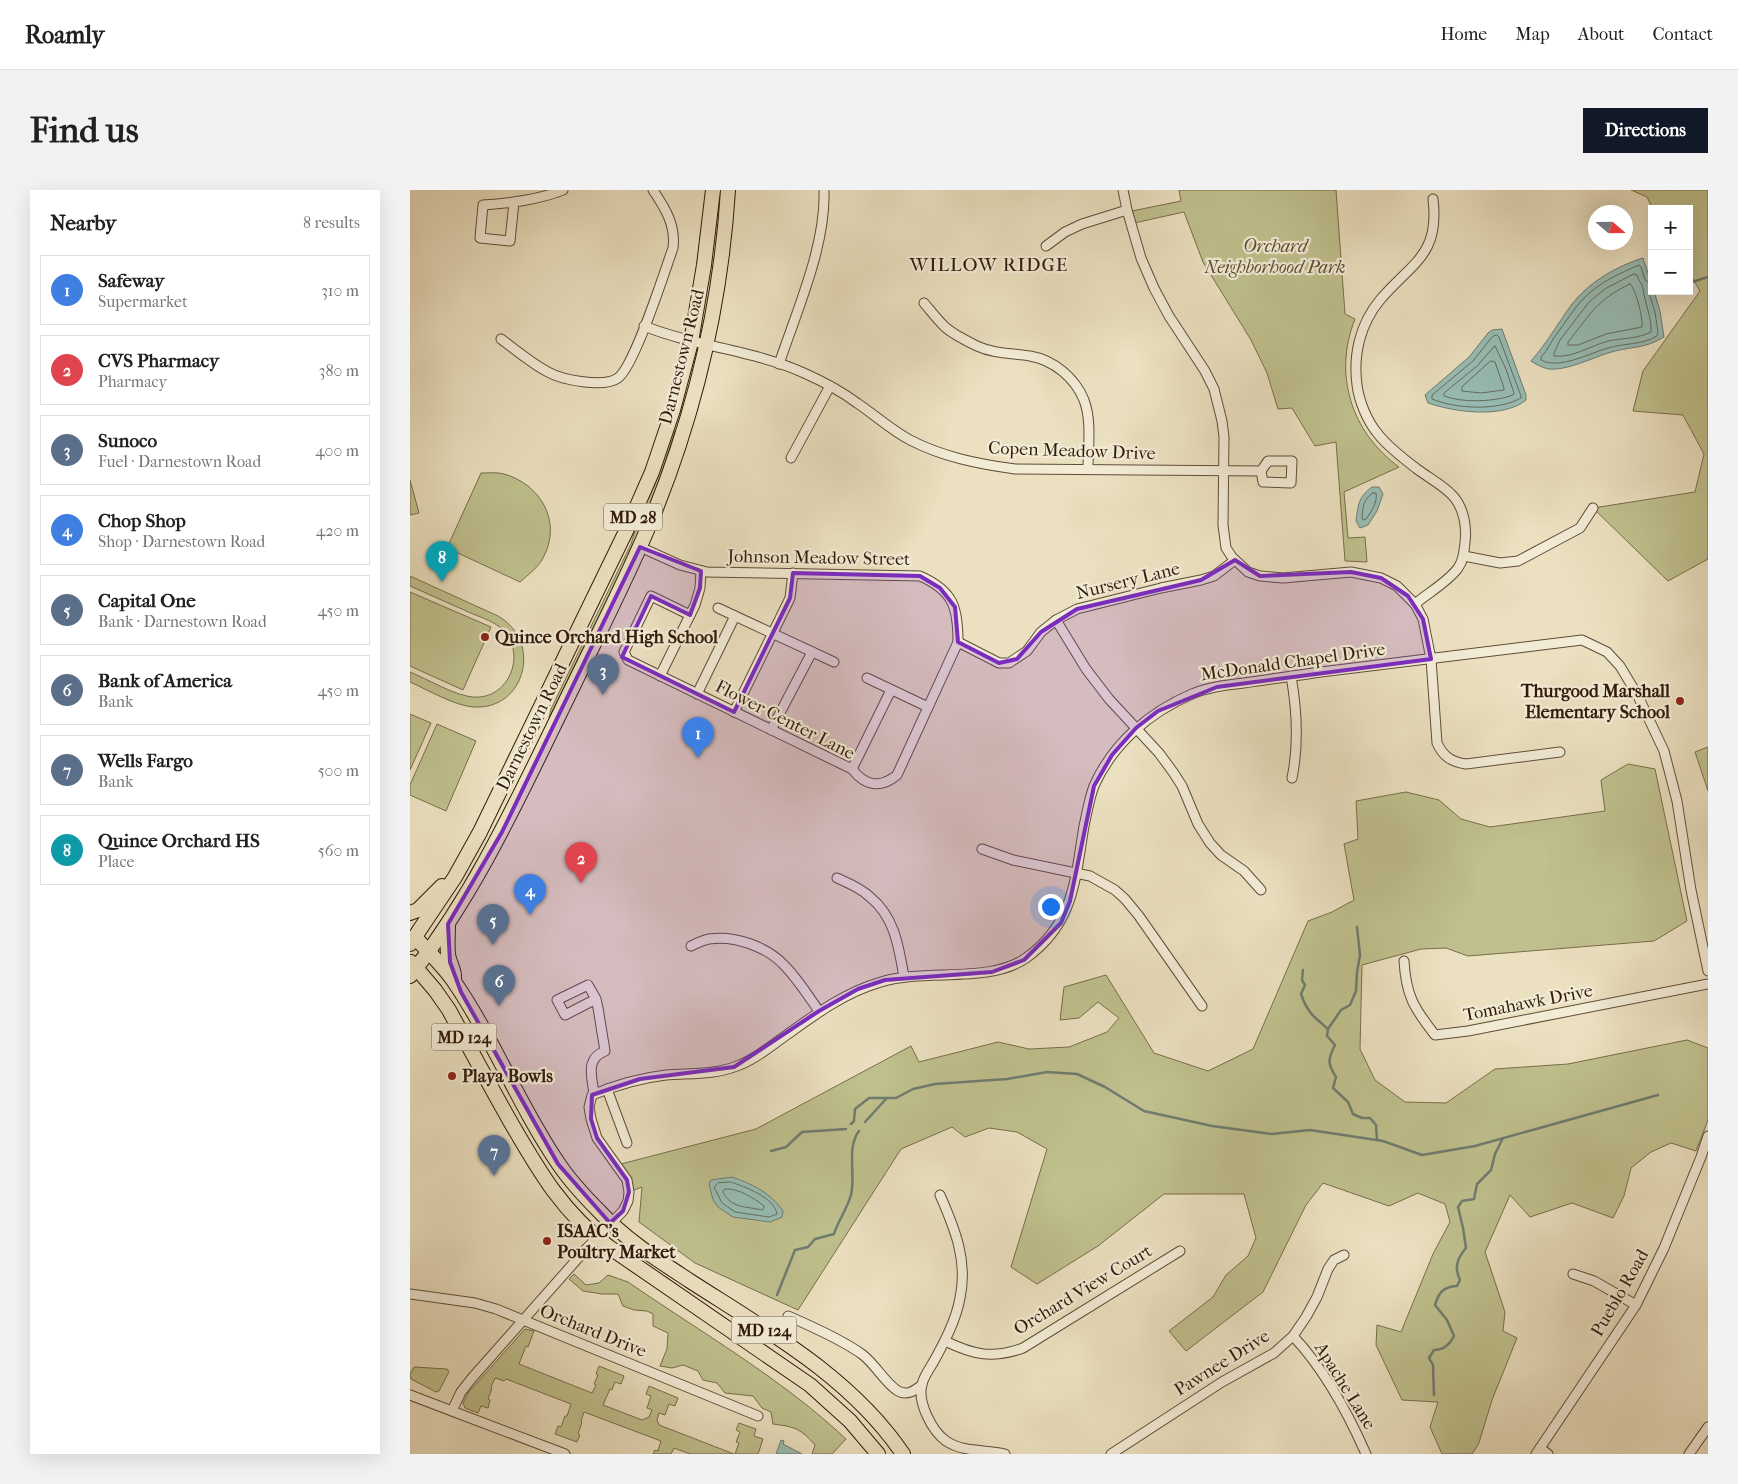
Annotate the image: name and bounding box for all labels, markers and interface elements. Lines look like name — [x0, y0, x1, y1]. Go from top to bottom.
text: Roamly — [25, 21, 104, 49]
text: Home — [1440, 24, 1487, 45]
text: Map — [1515, 24, 1550, 45]
text: About — [1578, 24, 1624, 45]
text: Contact — [1652, 24, 1713, 45]
button: Directions — [1583, 108, 1708, 153]
text: Find us — [30, 110, 139, 151]
north arrow — [1588, 205, 1633, 250]
map controls — [1648, 205, 1693, 295]
button: + — [1648, 205, 1693, 250]
text: Nearby — [50, 211, 116, 235]
text: 8 results — [303, 213, 360, 232]
park label: Orchard Neighborhood Park — [1203, 236, 1346, 278]
button: − — [1648, 250, 1693, 295]
district label: WILLOW RIDGE — [909, 254, 1068, 276]
text: Safeway — [98, 270, 164, 292]
text: 1 — [64, 281, 70, 300]
text: 310 m — [321, 281, 359, 300]
street label: Darnestown Road — [655, 287, 709, 427]
text: Supermarket — [98, 292, 188, 311]
text: CVS Pharmacy — [98, 350, 219, 372]
text: 2 — [63, 361, 71, 380]
text: 380 m — [319, 361, 359, 380]
text: Pharmacy — [98, 372, 167, 391]
text: Sunoco — [98, 430, 157, 452]
street label: Copen Meadow Drive — [988, 438, 1156, 464]
text: 3 — [64, 441, 70, 460]
text: 400 m — [315, 441, 359, 460]
text: Fuel · Darnestown Road — [98, 452, 261, 471]
road number: MD 28 — [604, 504, 662, 531]
text: Chop Shop — [98, 510, 186, 532]
text: 4 — [62, 521, 72, 540]
text: 420 m — [316, 521, 359, 540]
text: Shop · Darnestown Road — [98, 532, 265, 551]
pin: 8 — [426, 541, 458, 582]
street label: Johnson Meadow Street — [725, 546, 911, 570]
street label: Nursery Lane — [1074, 558, 1182, 604]
text: Capital One — [98, 590, 196, 612]
text: 5 — [64, 601, 70, 620]
text: 450 m — [318, 601, 359, 620]
text: Bank · Darnestown Road — [98, 612, 267, 631]
place label: Quince Orchard High School — [495, 627, 719, 648]
marker: Quince Orchard High School — [479, 631, 491, 643]
street label: McDonald Chapel Drive — [1199, 639, 1387, 685]
pin: 3 — [587, 654, 619, 695]
street label: Darnestown Road — [492, 660, 572, 794]
text: Bank of America — [98, 670, 232, 692]
street label: Flower Center Lane — [712, 676, 858, 764]
text: 6 — [63, 681, 71, 700]
text: 450 m — [318, 681, 359, 700]
place label: Thurgood Marshall Elementary School — [1520, 681, 1671, 723]
text: Bank — [98, 692, 133, 711]
marker: Thurgood Marshall Elementary School — [1674, 695, 1686, 707]
pin: 1 — [682, 717, 714, 758]
text: Wells Fargo — [98, 750, 193, 772]
text: 7 — [63, 761, 71, 780]
text: 500 m — [318, 761, 359, 780]
text: Bank — [98, 772, 133, 791]
text: Quince Orchard HS — [98, 830, 260, 852]
text: 8 — [63, 841, 71, 860]
text: 560 m — [318, 841, 359, 860]
pin: 2 — [565, 842, 597, 883]
text: Place — [98, 852, 134, 871]
pin: 4 — [514, 874, 546, 915]
your location — [1038, 894, 1064, 920]
pin: 5 — [477, 904, 509, 945]
pin: 6 — [483, 965, 515, 1006]
street label: Tomahawk Drive — [1462, 980, 1594, 1026]
road number: MD 124 — [432, 1024, 496, 1050]
place label: Playa Bowls — [462, 1066, 553, 1087]
marker: Playa Bowls — [446, 1070, 458, 1082]
pin: 7 — [478, 1135, 510, 1176]
place label: ISAAC's Poultry Market — [557, 1221, 676, 1263]
marker: ISAAC's Poultry Market — [541, 1235, 553, 1247]
street label: Orchard View Court — [1010, 1240, 1156, 1340]
street label: Pueblo Road — [1587, 1246, 1653, 1340]
street label: Orchard Drive — [537, 1300, 650, 1362]
road number: MD 124 — [732, 1316, 796, 1344]
street label: Pawnee Drive — [1171, 1325, 1273, 1401]
street label: Apache Lane — [1309, 1338, 1380, 1434]

